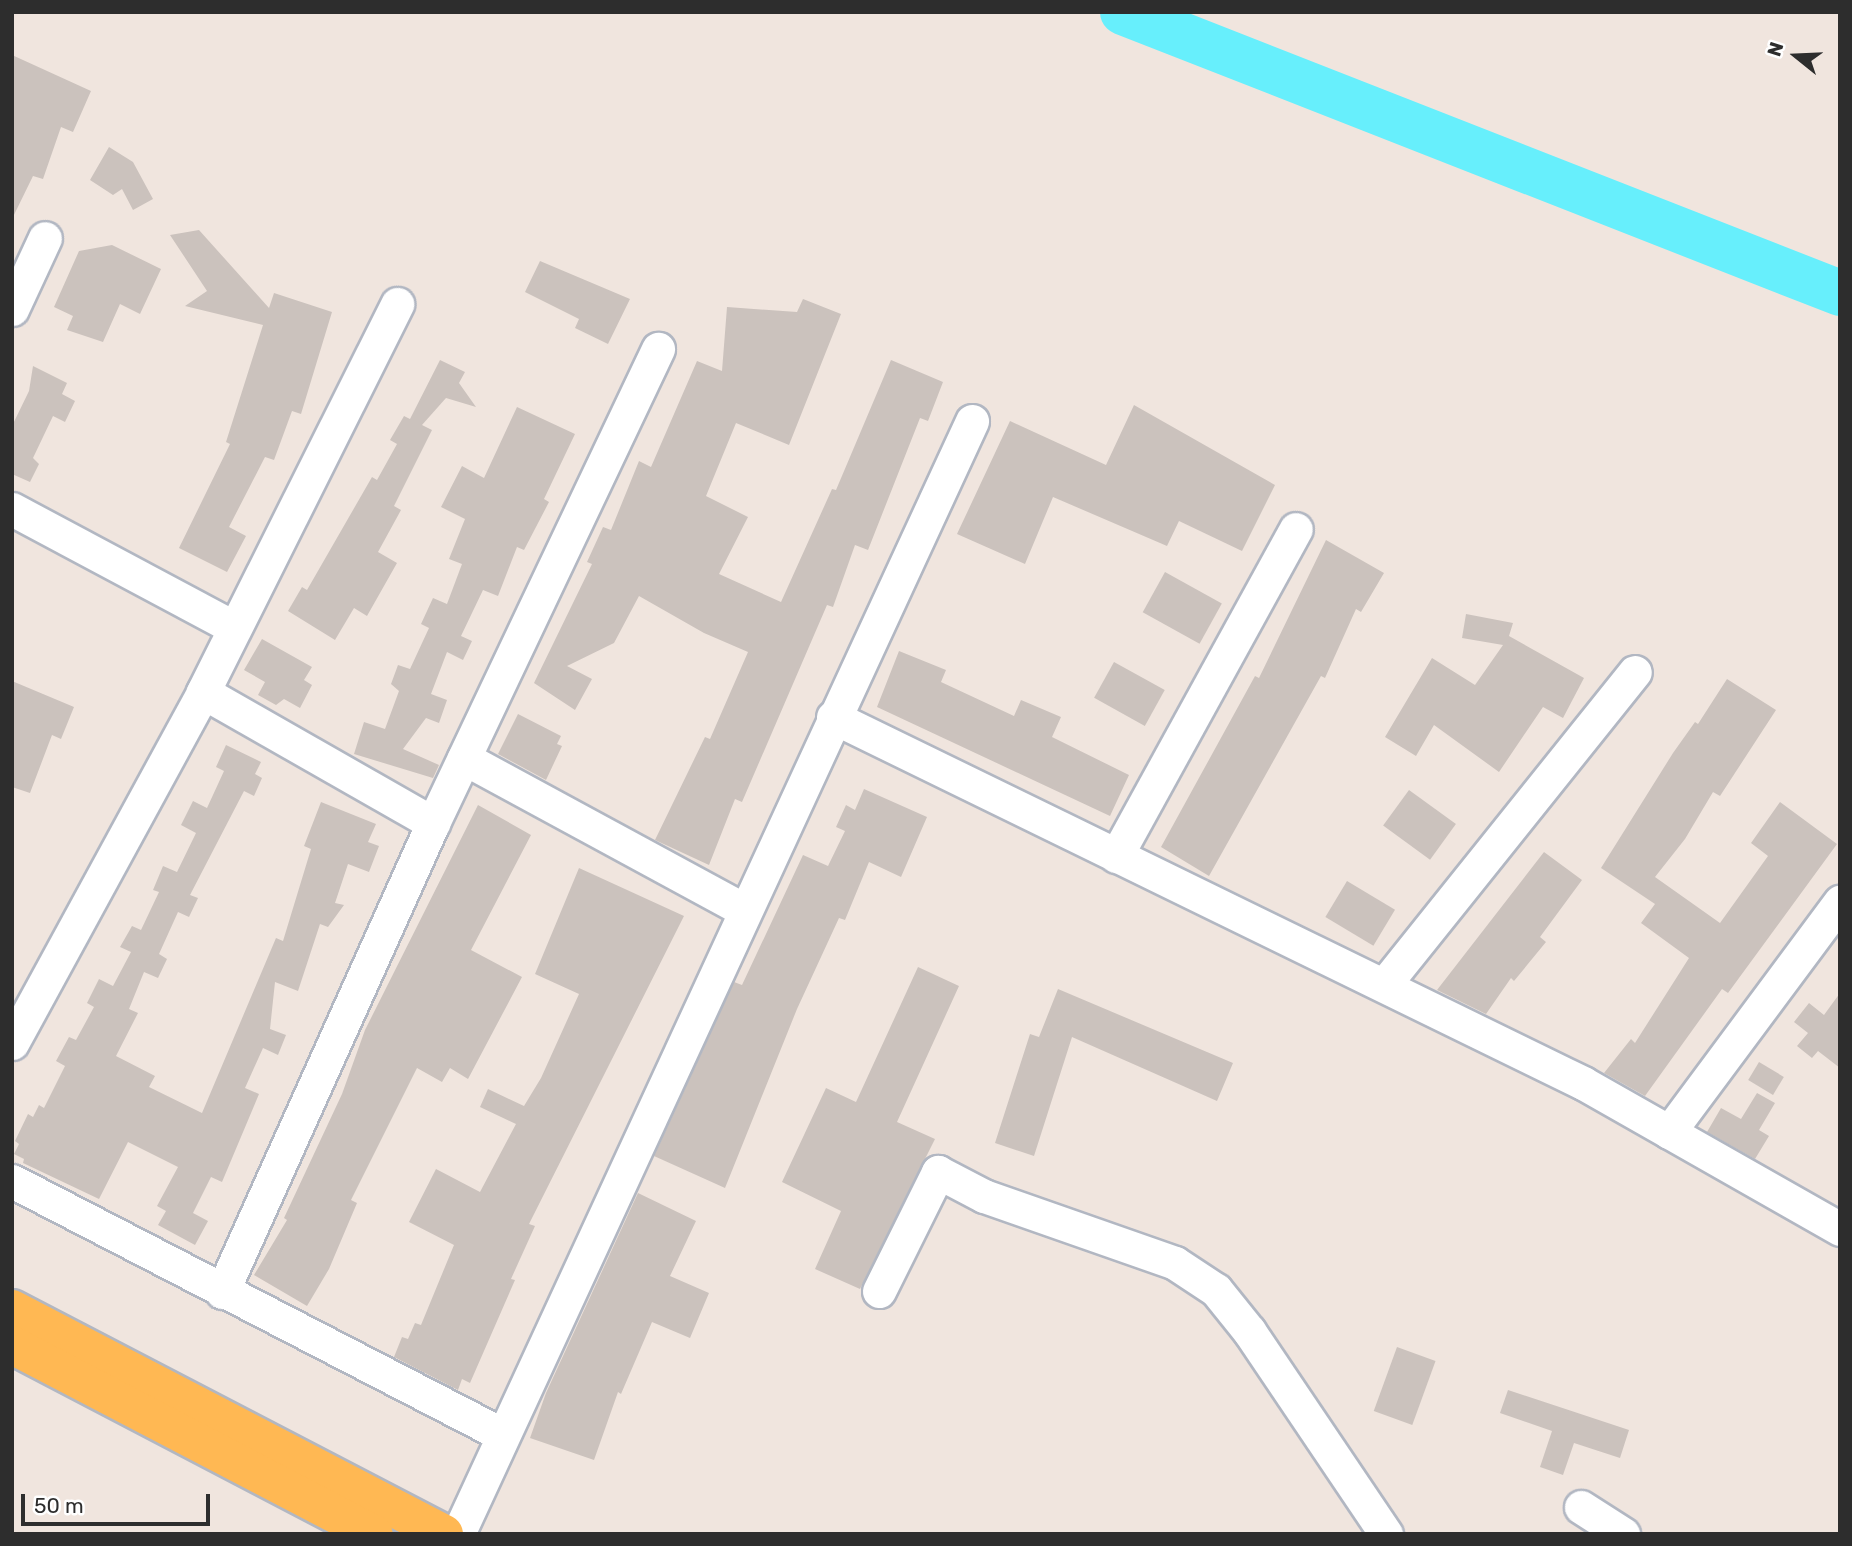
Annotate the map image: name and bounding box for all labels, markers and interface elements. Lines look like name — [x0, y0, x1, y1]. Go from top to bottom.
north arrow — [1761, 21, 1831, 91]
text: N — [1763, 39, 1789, 59]
scale bar — [24, 1480, 214, 1524]
text: 50 m — [34, 1493, 84, 1518]

